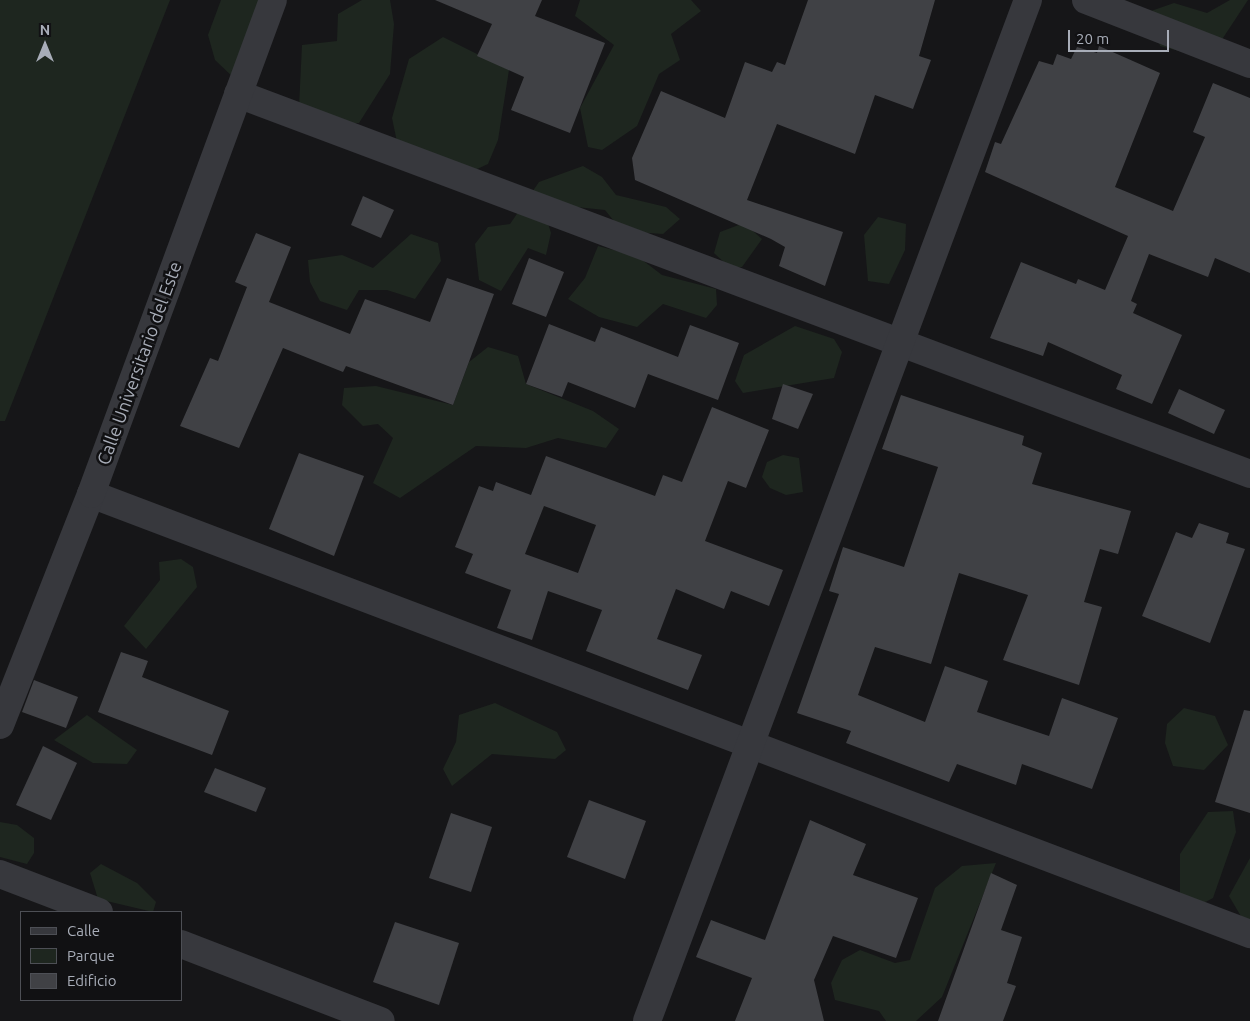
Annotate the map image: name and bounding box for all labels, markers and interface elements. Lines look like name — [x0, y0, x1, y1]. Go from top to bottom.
north arrow — [20, 20, 70, 70]
scale bar — [1070, 20, 1171, 52]
text: N — [40, 22, 50, 38]
text: 20 m — [1076, 30, 1109, 47]
street label: Calle Universitario del Este — [92, 258, 186, 468]
legend — [20, 911, 182, 1001]
text: Calle — [67, 922, 100, 939]
text: Parque — [67, 947, 115, 964]
text: Edificio — [67, 972, 116, 989]

